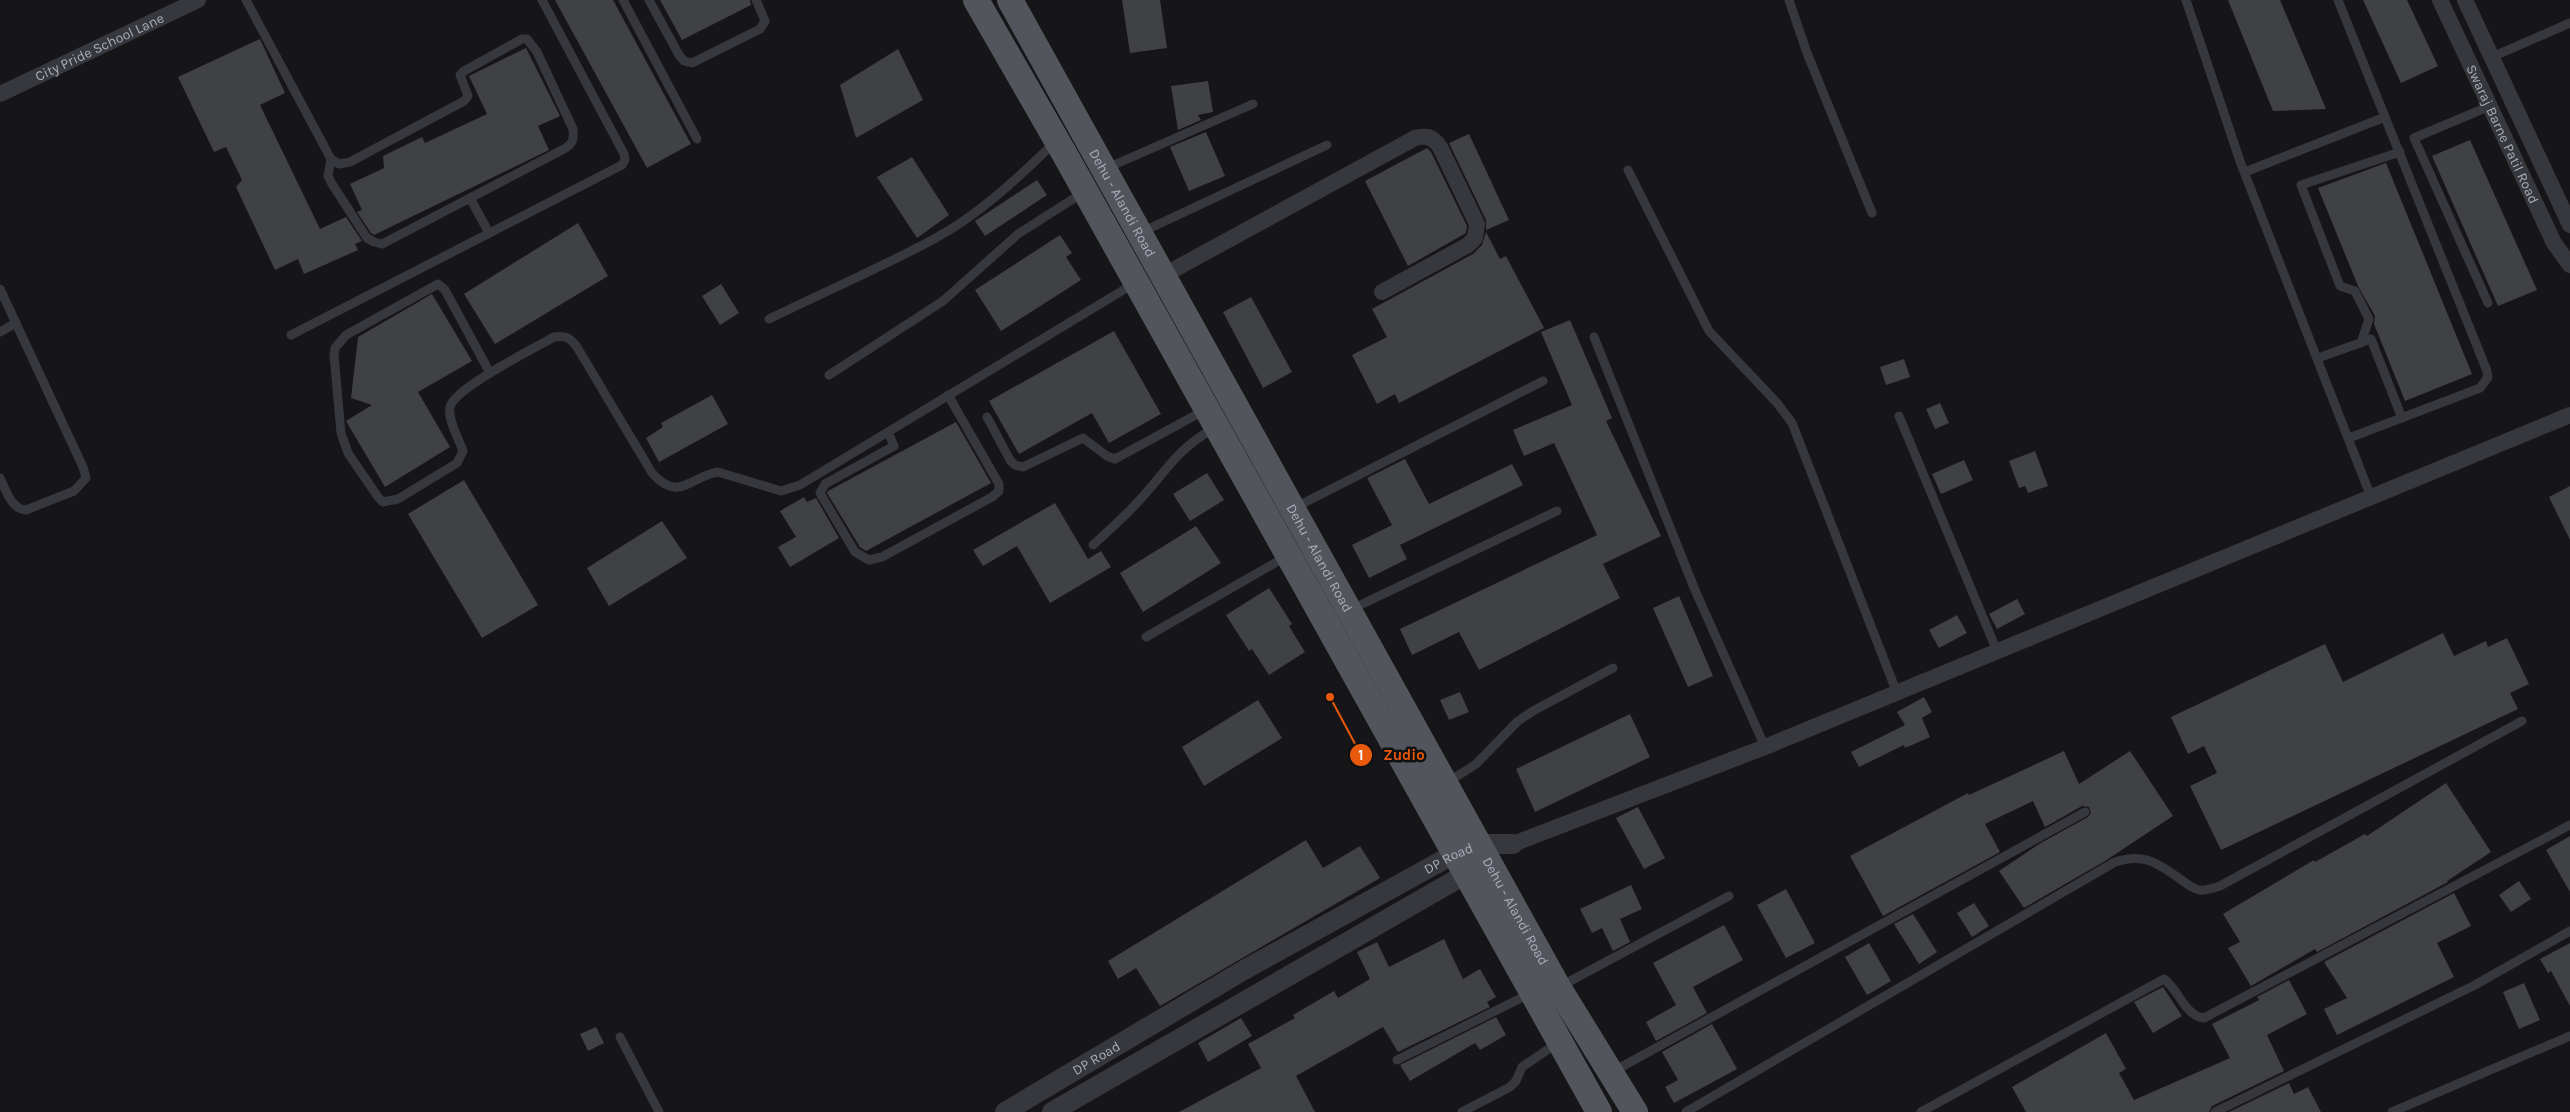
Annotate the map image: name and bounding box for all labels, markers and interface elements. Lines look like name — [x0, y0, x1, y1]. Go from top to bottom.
street label: City Pride School Lane — [32, 9, 166, 85]
street label: Swaraj Barne Patil Road — [2463, 62, 2543, 206]
street label: Dehu - Alandi Road — [1086, 146, 1159, 260]
street label: Dehu - Alandi Road — [1283, 501, 1357, 615]
callout: Zudio — [1349, 740, 1435, 770]
text: 1 — [1358, 746, 1364, 764]
text: Zudio — [1383, 746, 1425, 764]
street label: DP Road — [1421, 839, 1475, 877]
street label: Dehu - Alandi Road — [1479, 854, 1553, 968]
street label: DP Road — [1069, 1037, 1123, 1079]

